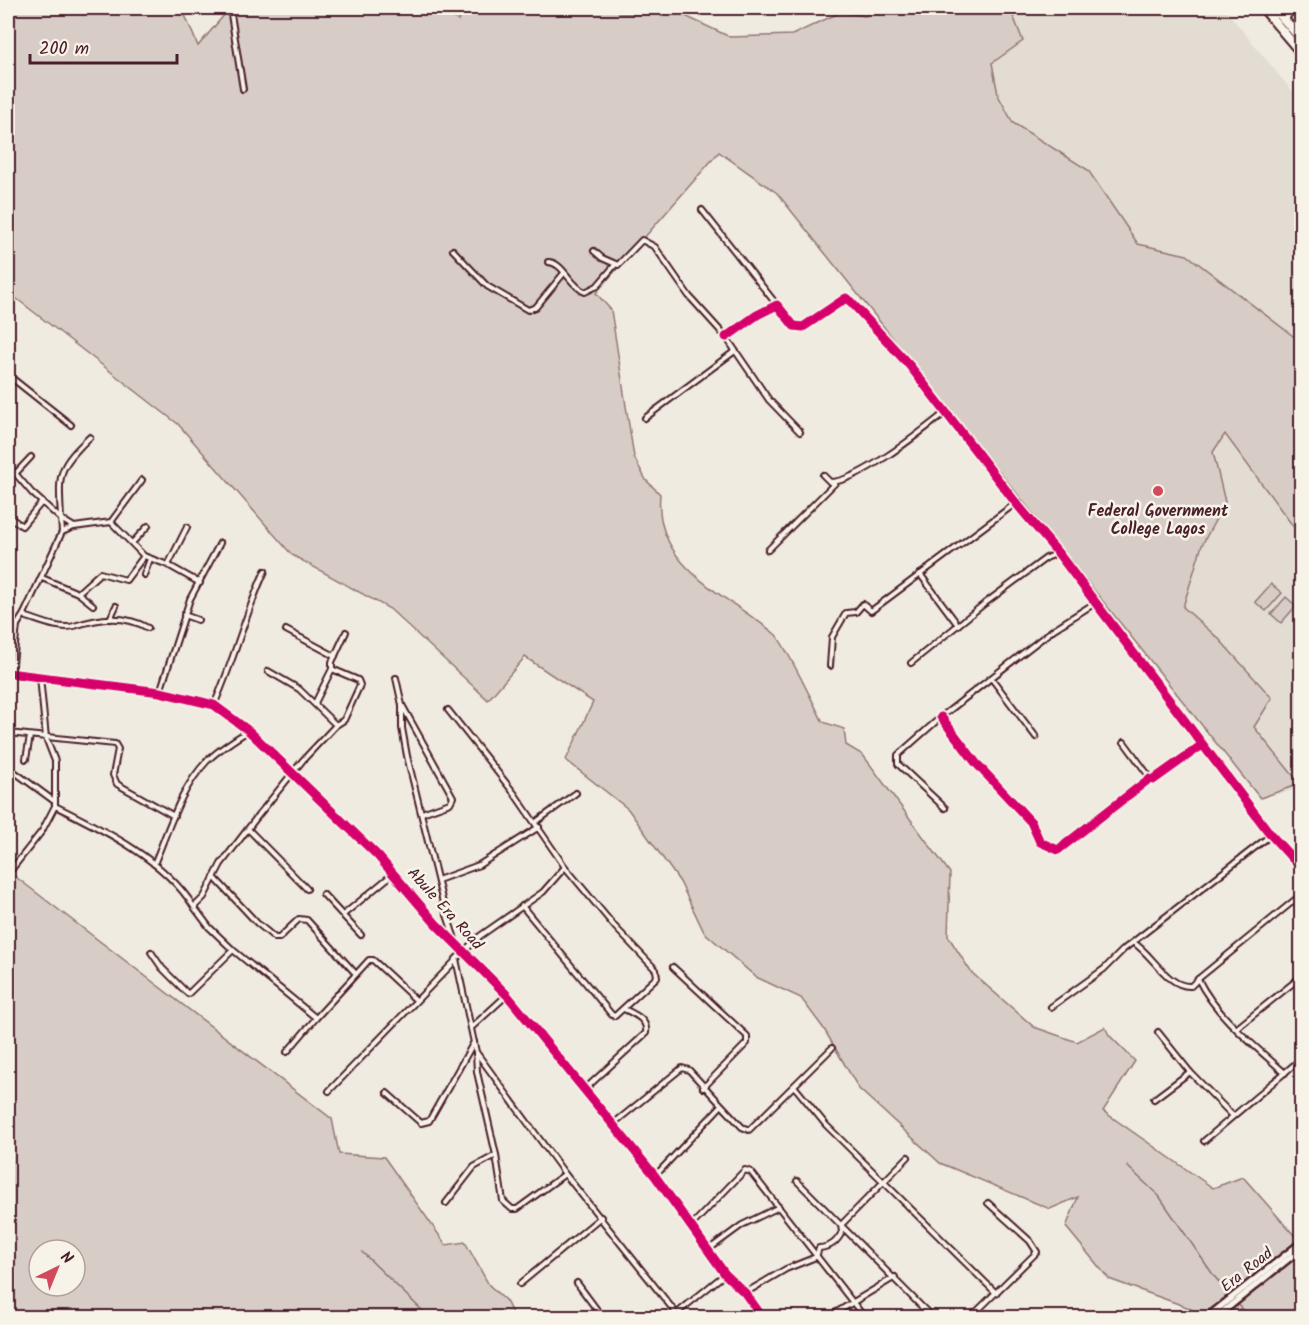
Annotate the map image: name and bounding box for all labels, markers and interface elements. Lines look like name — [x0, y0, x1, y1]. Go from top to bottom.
scale bar — [30, 27, 177, 65]
text: 200 m — [39, 35, 89, 64]
marker: Federal Government College Lagos — [1151, 484, 1165, 498]
place label: Federal Government College Lagos — [1088, 499, 1229, 542]
street label: Abule Era Road — [401, 862, 490, 957]
north arrow — [27, 1238, 87, 1298]
street label: Era Road — [1215, 1241, 1279, 1299]
text: N — [54, 1246, 78, 1271]

